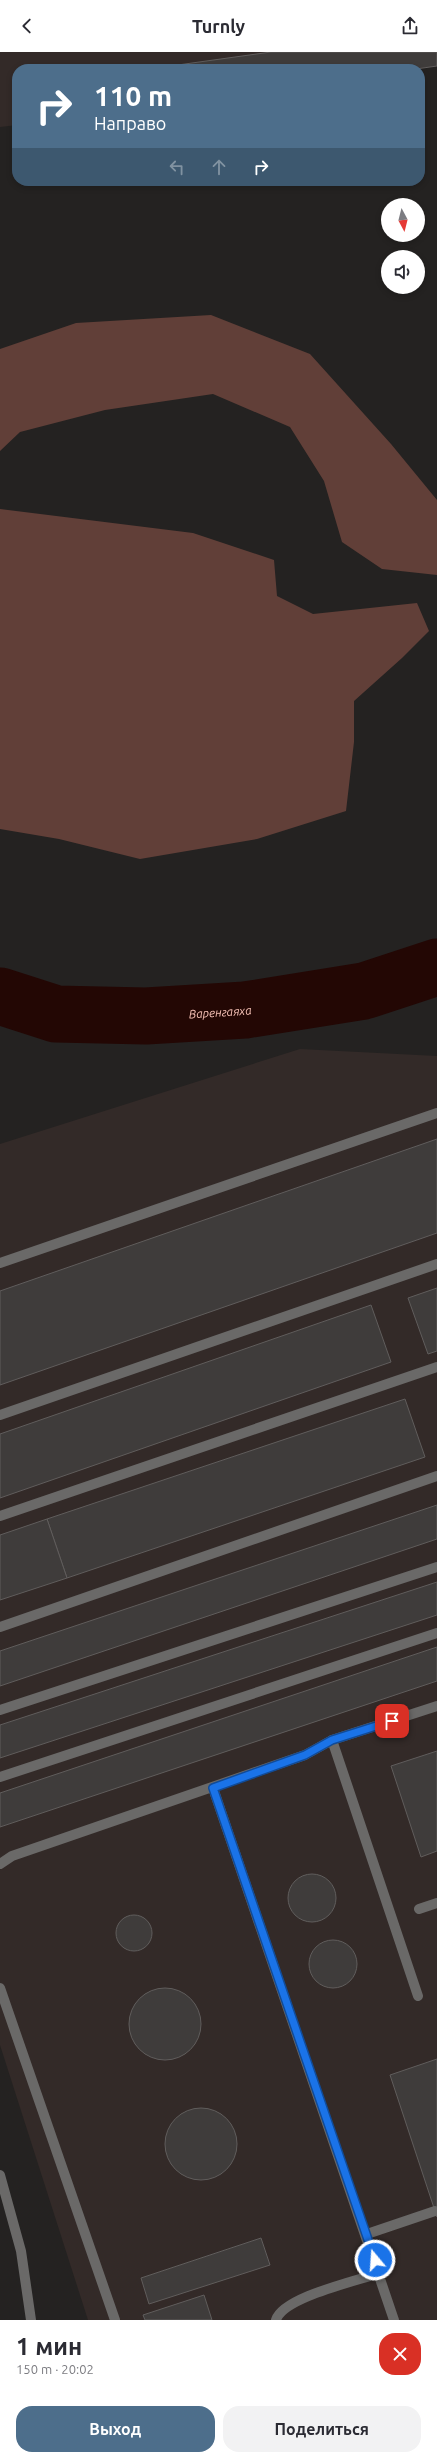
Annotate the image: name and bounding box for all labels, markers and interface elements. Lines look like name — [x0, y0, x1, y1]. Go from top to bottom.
icon: back — [16, 15, 38, 37]
icon: share — [399, 15, 421, 37]
text: Turnly — [192, 16, 245, 36]
icon: right — [28, 80, 80, 132]
text: 110 m — [94, 80, 172, 111]
text: Направо — [94, 113, 166, 133]
icon: left — [166, 156, 188, 178]
icon: ahead — [208, 156, 230, 178]
icon: right — [250, 156, 272, 178]
north arrow — [381, 198, 425, 242]
map controls — [381, 198, 425, 294]
button: sound — [381, 250, 425, 294]
water label: Варенгаяха — [188, 1003, 253, 1020]
pin — [375, 1704, 409, 1738]
icon: arrive — [381, 1710, 403, 1732]
position arrow — [354, 2239, 396, 2281]
text: 1 мин — [16, 2333, 82, 2360]
button: close — [379, 2333, 421, 2375]
text: 150 m · 20:02 — [16, 2362, 94, 2376]
button: Выход — [16, 2406, 215, 2452]
button: Поделиться — [223, 2406, 421, 2452]

